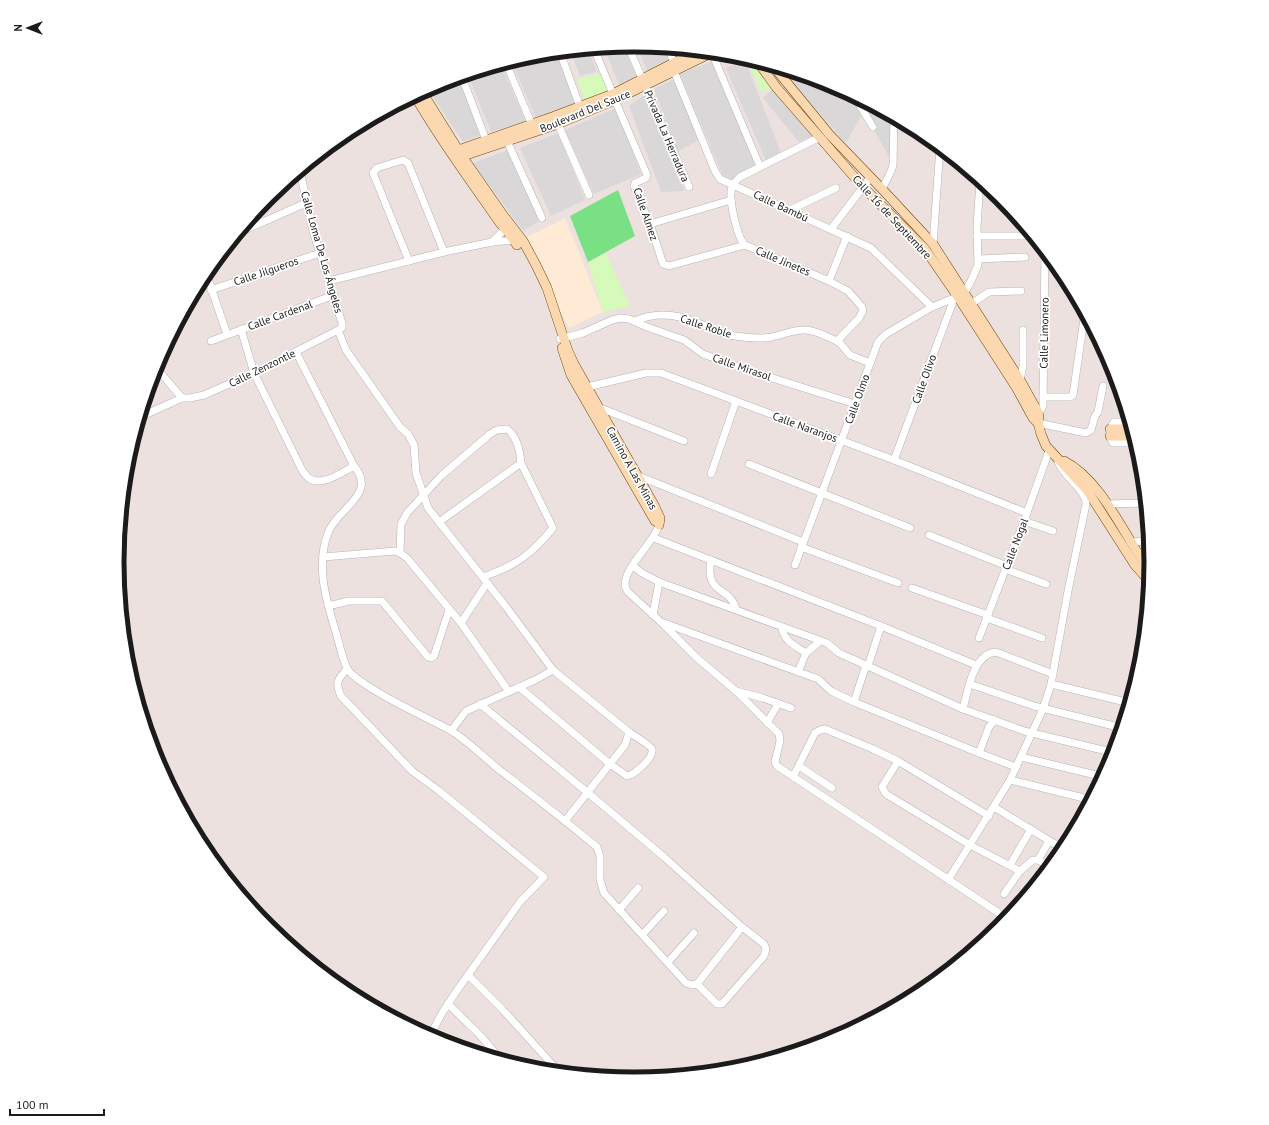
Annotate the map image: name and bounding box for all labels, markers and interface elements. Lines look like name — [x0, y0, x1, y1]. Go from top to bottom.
north arrow — [8, 8, 48, 48]
text: N — [11, 24, 25, 32]
street label: Boulevard Del Sauce — [538, 86, 633, 136]
street label: Privada La Herradura — [641, 88, 693, 184]
street label: Calle 16 de Septiembre — [849, 172, 935, 262]
street label: Calle Almez — [630, 186, 662, 242]
street label: Calle Bambú — [751, 187, 811, 225]
street label: Calle Loma De Los Ángeles — [298, 190, 346, 315]
street label: Calle Jinetes — [754, 243, 813, 279]
street label: Calle Jilgueros — [232, 253, 301, 289]
street label: Calle Cardenal — [246, 297, 315, 333]
street label: Calle Limonero — [1036, 297, 1052, 369]
street label: Calle Roble — [679, 311, 734, 341]
street label: Calle Zenzontle — [226, 346, 298, 390]
street label: Calle Mirasol — [711, 350, 774, 384]
street label: Calle Olivo — [909, 352, 939, 405]
street label: Calle Olmo — [842, 372, 873, 426]
street label: Calle Naranjos — [771, 409, 840, 445]
street label: Camino A Las Minas — [603, 424, 661, 512]
street label: Calle Nogal — [999, 515, 1032, 572]
scale bar — [10, 1091, 104, 1117]
text: 100 m — [16, 1097, 49, 1112]

